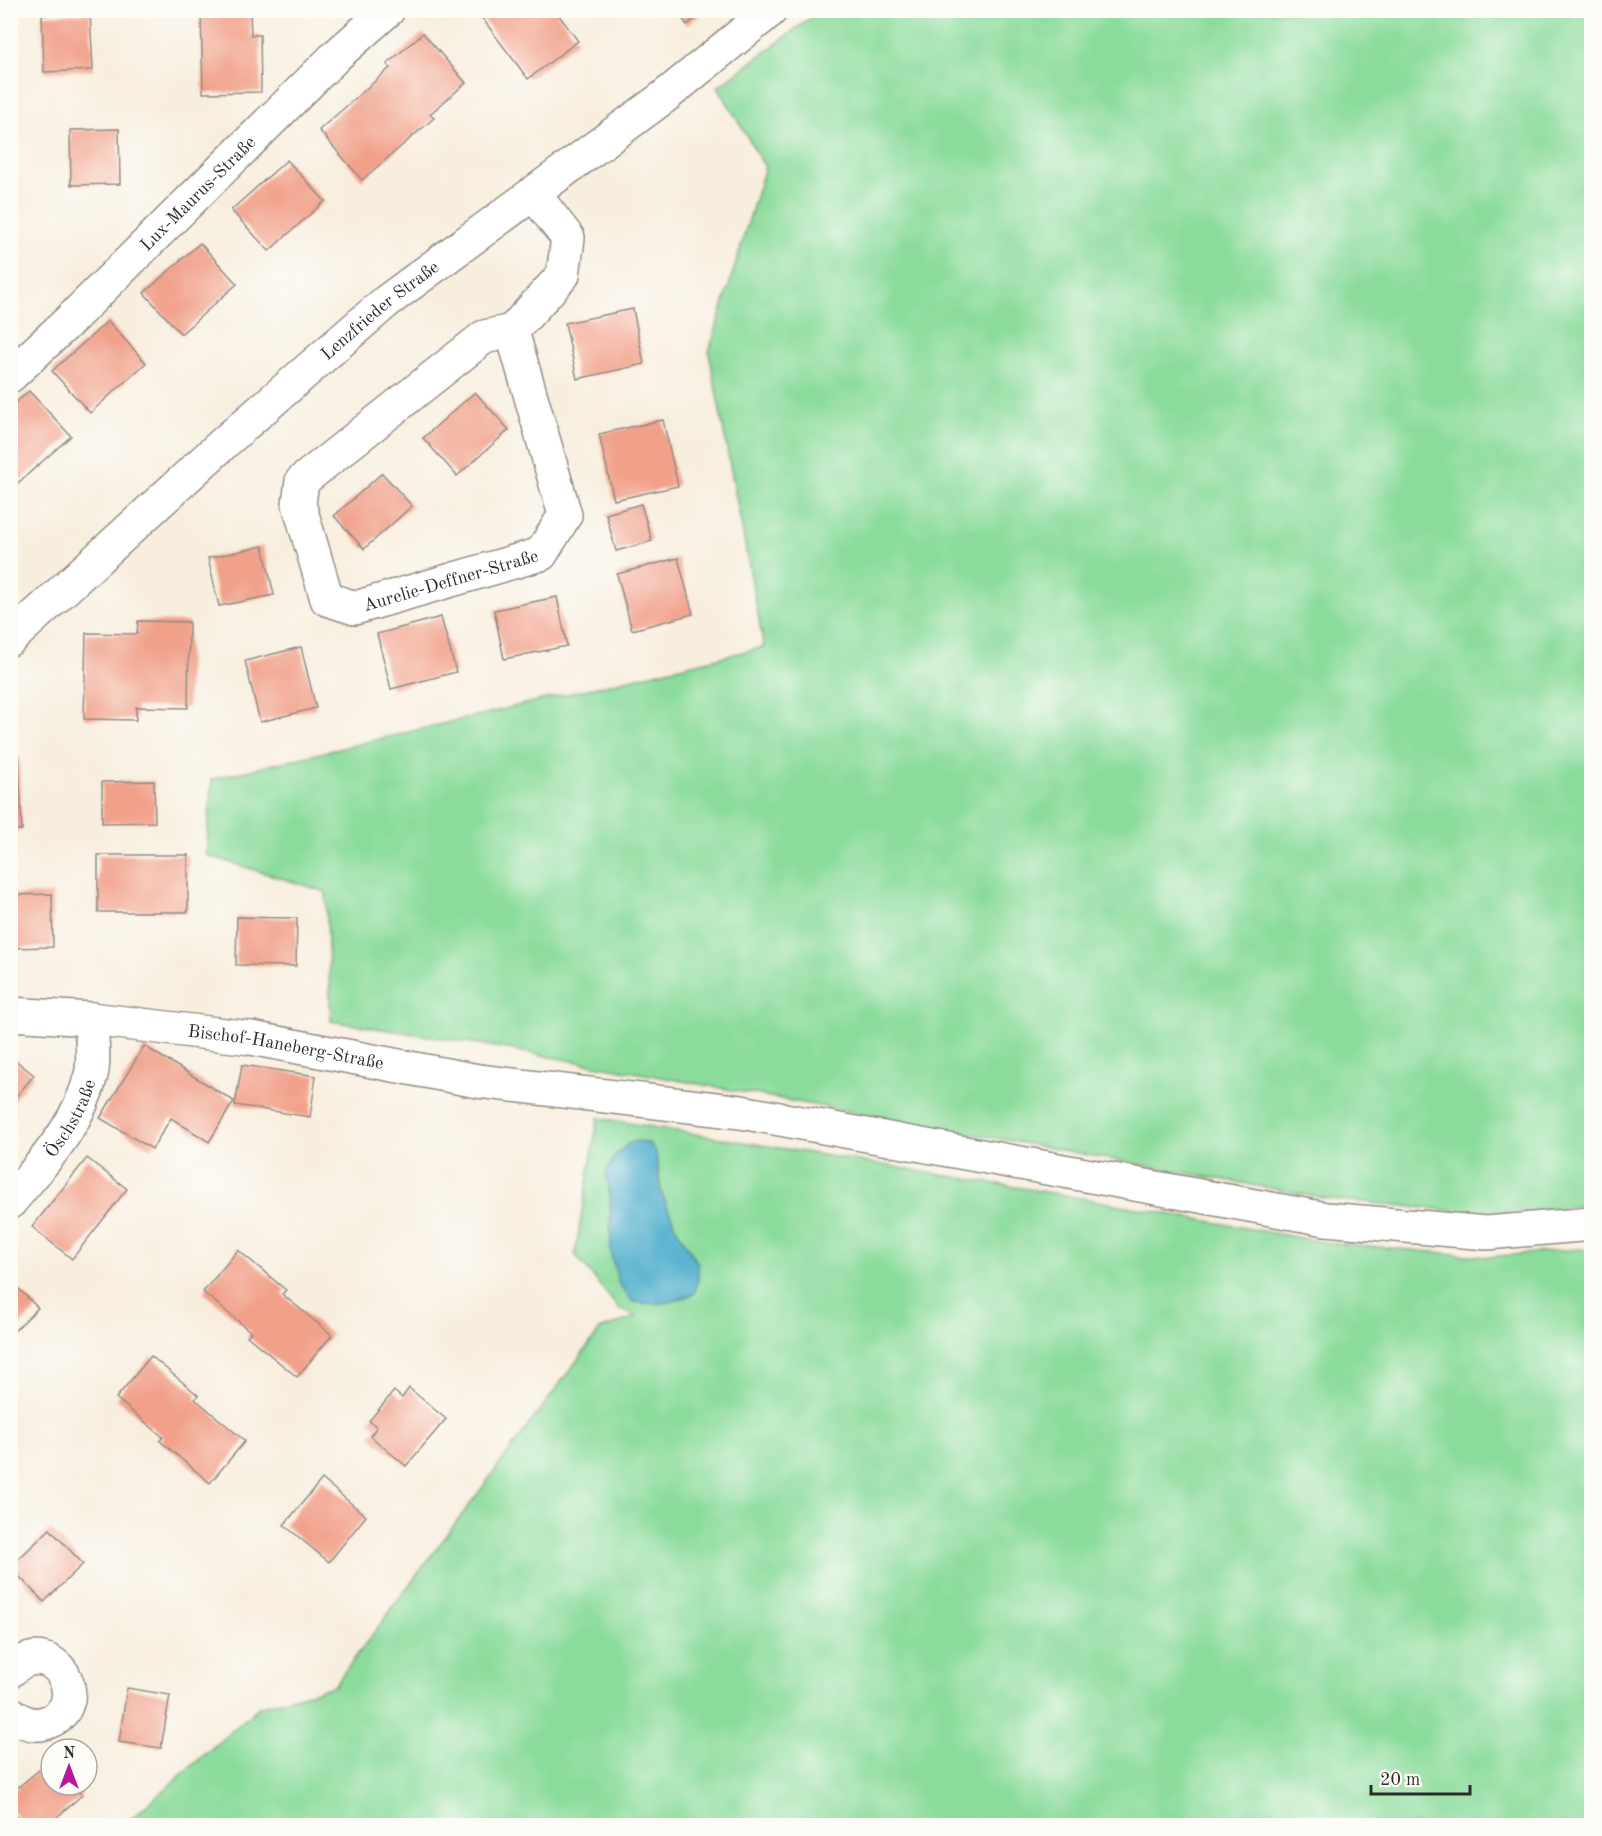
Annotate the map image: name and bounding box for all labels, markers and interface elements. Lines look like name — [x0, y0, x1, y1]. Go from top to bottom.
street label: Lux-Maurus-Straße — [137, 133, 260, 255]
street label: Lenzfrieder Straße — [318, 258, 443, 364]
street label: Aurelie-Deffner-Straße — [361, 547, 541, 615]
street label: Bischof-Haneberg-Straße — [187, 1023, 385, 1073]
street label: Öschstraße — [39, 1078, 99, 1161]
north arrow — [39, 1737, 99, 1797]
text: N — [63, 1746, 76, 1762]
scale bar — [1371, 1758, 1470, 1796]
text: 20 m — [1380, 1771, 1420, 1789]

